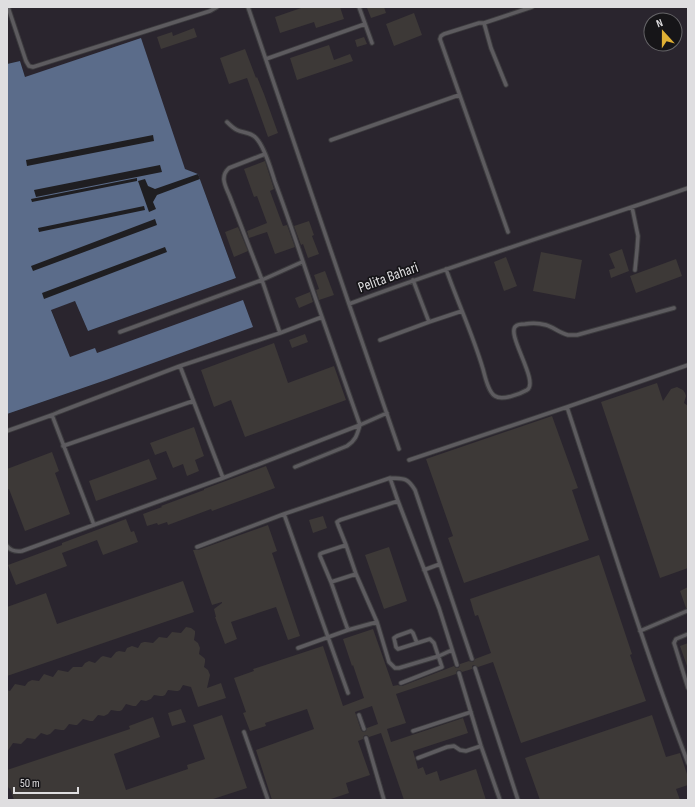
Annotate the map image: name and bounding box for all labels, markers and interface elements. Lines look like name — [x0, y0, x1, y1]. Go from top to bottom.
north arrow — [643, 12, 683, 52]
text: N — [655, 16, 665, 30]
street label: Pelita Bahari — [355, 258, 421, 297]
scale bar — [14, 769, 78, 795]
text: 50 m — [20, 776, 40, 791]

